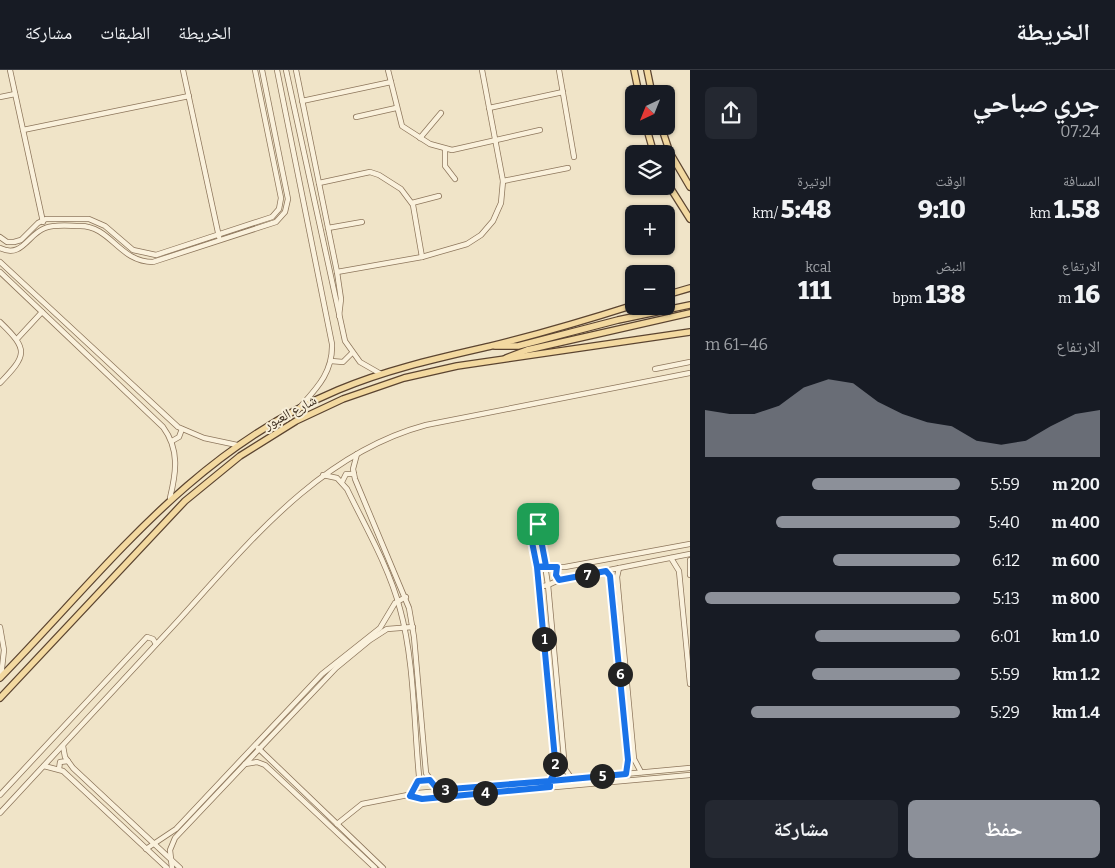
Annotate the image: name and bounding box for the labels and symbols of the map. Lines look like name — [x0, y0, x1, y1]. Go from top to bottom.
north arrow — [625, 85, 675, 135]
street label: شارع العبور — [260, 391, 320, 435]
pin — [517, 503, 559, 545]
pin: 7 — [574, 562, 600, 588]
pin: 1 — [532, 626, 556, 652]
pin: 6 — [608, 662, 632, 686]
pin: 2 — [542, 752, 568, 776]
pin: 5 — [590, 764, 614, 788]
pin: 3 — [432, 778, 458, 802]
pin: 4 — [472, 780, 498, 806]

